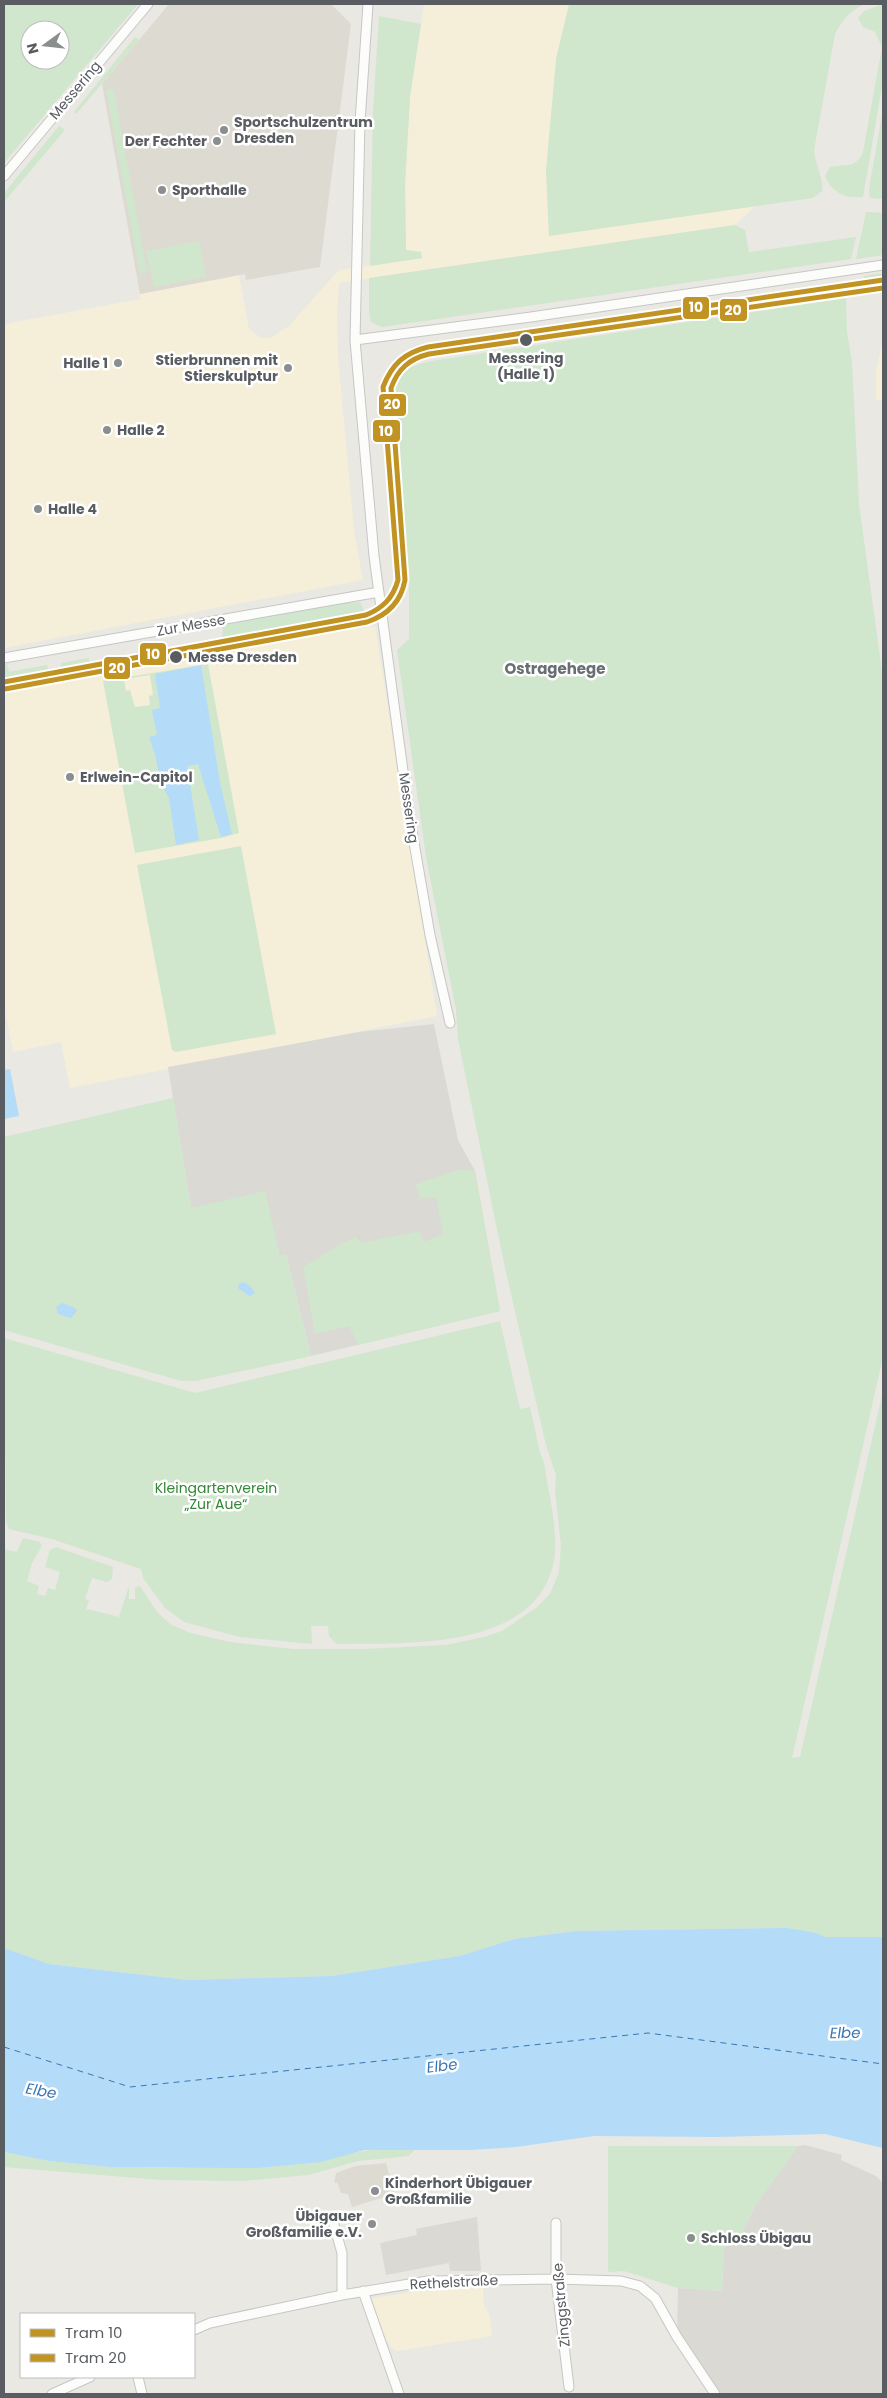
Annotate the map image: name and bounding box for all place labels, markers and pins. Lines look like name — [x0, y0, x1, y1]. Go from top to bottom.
place label: Sportschulzentrum Dresden — [234, 112, 373, 148]
marker: Sportschulzentrum Dresden — [218, 124, 230, 136]
place label: Der Fechter — [125, 131, 207, 151]
marker: Der Fechter — [211, 135, 223, 147]
place label: Sporthalle — [172, 180, 247, 200]
marker: Sporthalle — [156, 184, 168, 196]
marker: Messering (Halle 1) — [518, 332, 534, 348]
place label: Messering (Halle 1) — [489, 348, 563, 384]
place label: Stierbrunnen mit Stierskulptur — [155, 350, 278, 386]
place label: Halle 1 — [63, 353, 108, 373]
marker: Halle 1 — [112, 357, 124, 369]
marker: Stierbrunnen mit Stierskulptur — [282, 362, 294, 374]
place label: Halle 2 — [117, 420, 165, 440]
marker: Halle 2 — [101, 424, 113, 436]
place label: Halle 4 — [48, 499, 97, 519]
marker: Halle 4 — [32, 503, 44, 515]
place label: Messe Dresden — [188, 647, 297, 667]
marker: Messe Dresden — [168, 649, 184, 665]
place label: Erlwein-Capitol — [80, 767, 193, 787]
marker: Erlwein-Capitol — [64, 771, 76, 783]
place label: Kinderhort Übigauer Großfamilie — [385, 2173, 532, 2209]
marker: Kinderhort Übigauer Großfamilie — [369, 2185, 381, 2197]
place label: Übigauer Großfamilie e.V. — [246, 2206, 362, 2242]
marker: Übigauer Großfamilie e.V. — [366, 2218, 378, 2230]
place label: Schloss Übigau — [701, 2228, 811, 2248]
marker: Schloss Übigau — [685, 2232, 697, 2244]

